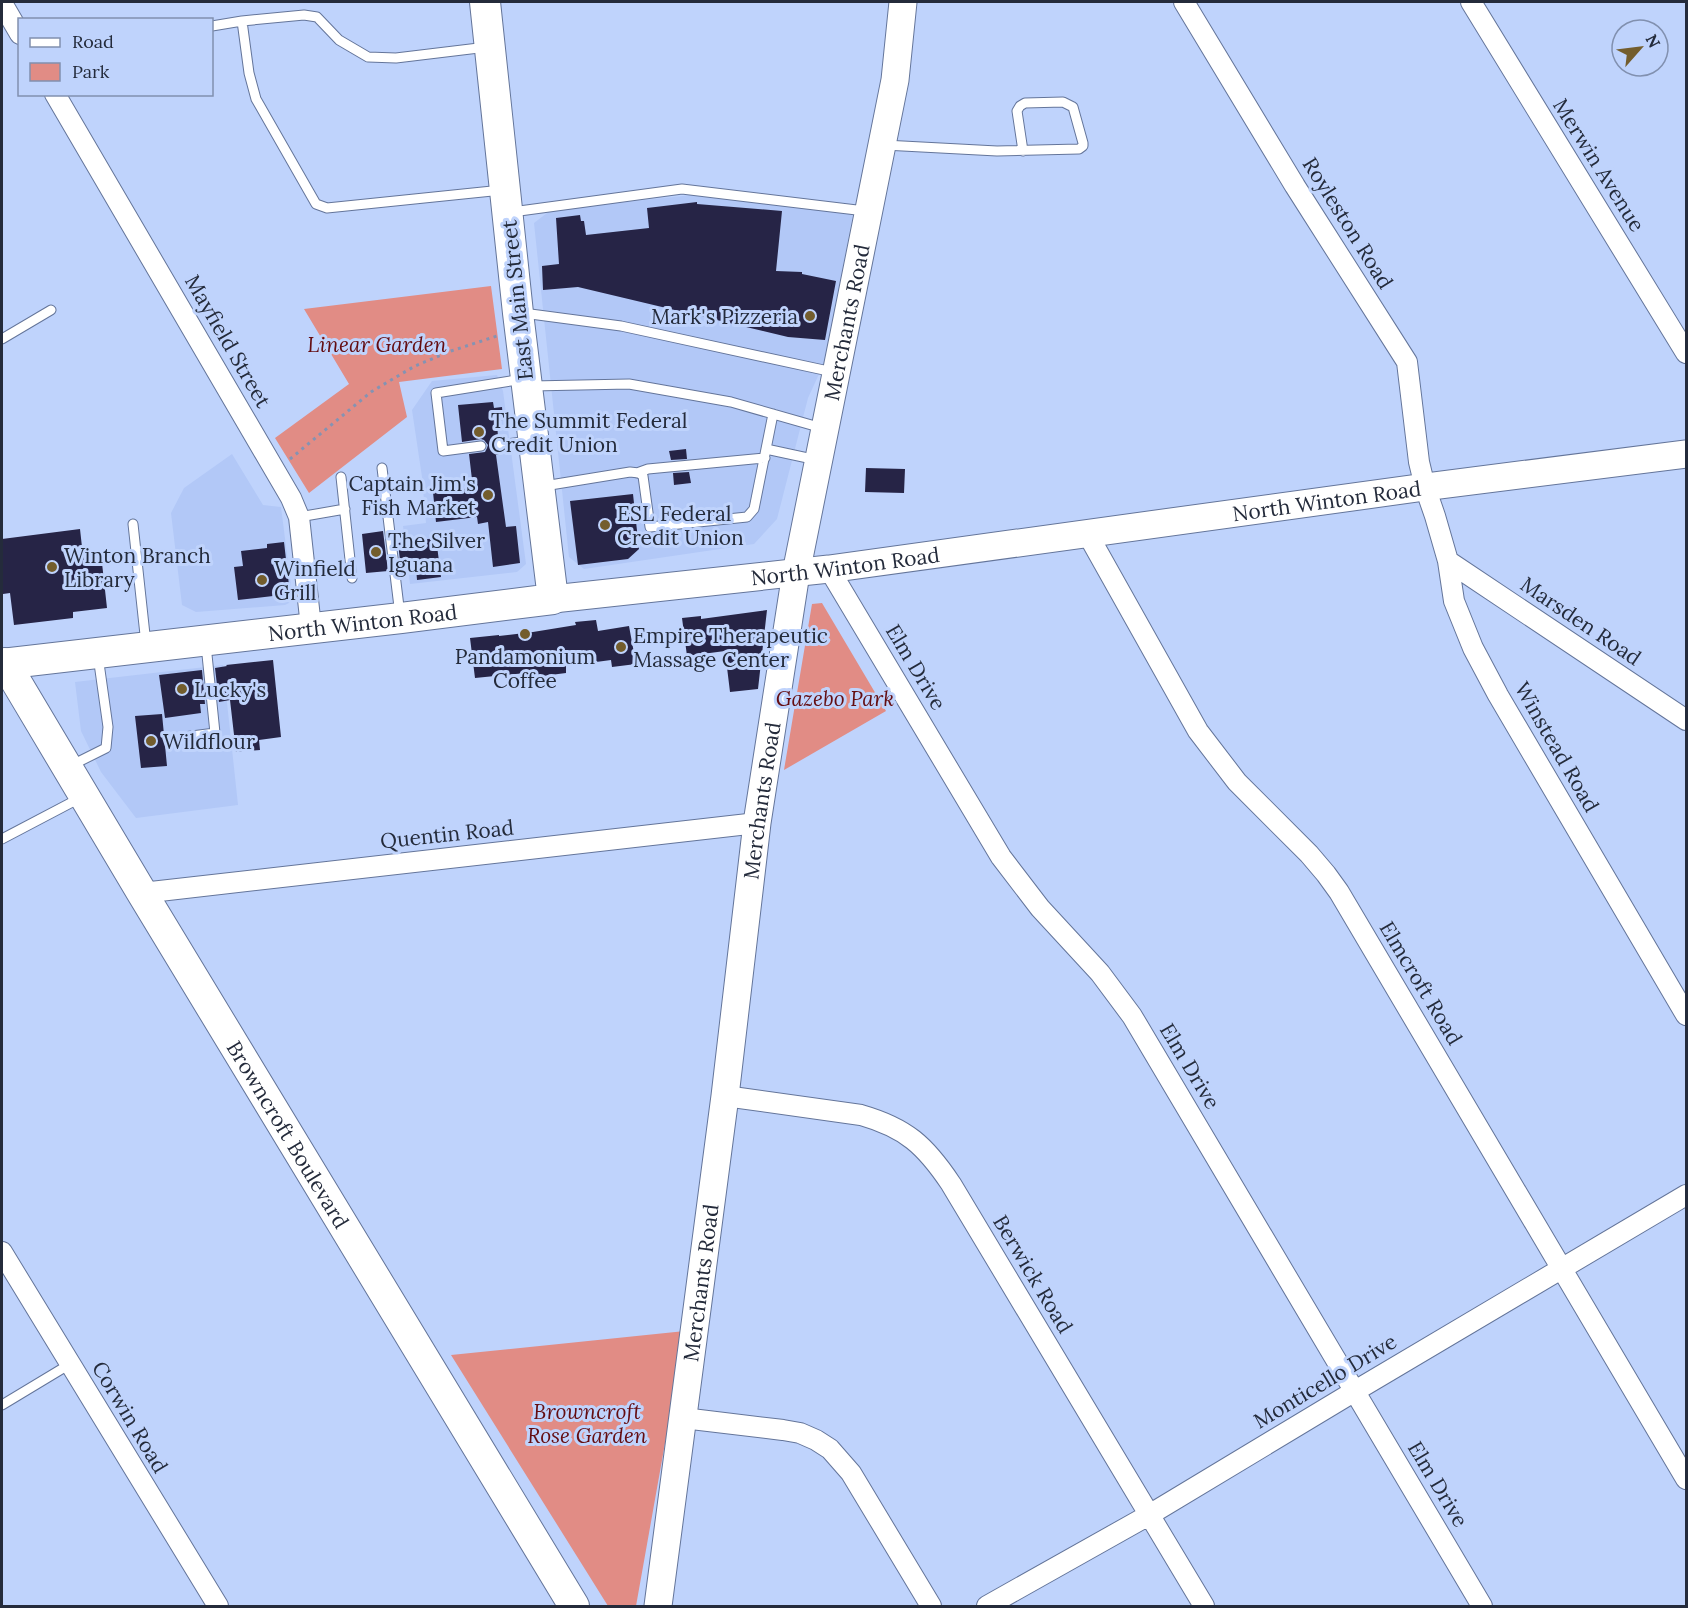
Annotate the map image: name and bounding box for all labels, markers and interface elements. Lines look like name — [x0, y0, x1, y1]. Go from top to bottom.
legend — [18, 18, 213, 96]
north arrow — [1610, 18, 1670, 78]
text: Road — [72, 30, 114, 53]
text: N — [1642, 31, 1665, 51]
text: Park — [72, 60, 110, 83]
street label: Merwin Avenue — [1547, 93, 1651, 237]
street label: Royleston Road — [1297, 152, 1399, 294]
street label: East Main Street — [495, 218, 539, 382]
street label: Merchants Road — [817, 242, 875, 403]
street label: Mayfield Street — [179, 270, 277, 413]
place label: Mark's Pizzeria — [651, 303, 798, 330]
marker: Mark's Pizzeria — [803, 309, 817, 323]
park label: Linear Garden — [307, 331, 447, 358]
place label: The Summit Federal Credit Union — [491, 407, 688, 458]
marker: The Summit Federal Credit Union — [472, 425, 486, 439]
place label: Captain Jim's Fish Market — [348, 470, 477, 521]
street label: North Winton Road — [1231, 474, 1423, 527]
marker: Captain Jim's Fish Market — [481, 488, 495, 502]
place label: ESL Federal Credit Union — [617, 500, 744, 551]
marker: ESL Federal Credit Union — [598, 518, 612, 532]
place label: The Silver Iguana — [388, 527, 485, 578]
street label: North Winton Road — [749, 540, 941, 591]
place label: Winton Branch Library — [64, 542, 211, 593]
marker: The Silver Iguana — [369, 545, 383, 559]
place label: Winfield Grill — [274, 555, 356, 606]
marker: Winton Branch Library — [45, 560, 59, 574]
street label: Marsden Road — [1515, 571, 1647, 671]
marker: Winfield Grill — [255, 573, 269, 587]
street label: North Winton Road — [267, 598, 459, 647]
street label: Elm Drive — [880, 619, 952, 715]
place label: Empire Therapeutic Massage Center — [633, 622, 828, 673]
marker: Pandamonium Coffee — [518, 627, 532, 641]
marker: Empire Therapeutic Massage Center — [614, 640, 628, 654]
place label: Pandamonium Coffee — [455, 643, 596, 694]
place label: Lucky's — [194, 676, 266, 703]
street label: Winstead Road — [1509, 677, 1605, 817]
marker: Lucky's — [175, 682, 189, 696]
park label: Gazebo Park — [776, 685, 894, 712]
street label: Merchants Road — [737, 720, 786, 881]
place label: Wildflour — [163, 728, 255, 755]
marker: Wildflour — [144, 734, 158, 748]
street label: Quentin Road — [379, 814, 515, 854]
street label: Elmcroft Road — [1373, 916, 1469, 1050]
street label: Elm Drive — [1154, 1018, 1226, 1114]
street label: Browncroft Boulevard — [221, 1036, 355, 1233]
street label: Merchants Road — [677, 1202, 724, 1363]
street label: Berwick Road — [987, 1210, 1079, 1338]
street label: Monticello Drive — [1249, 1328, 1401, 1434]
street label: Corwin Road — [86, 1356, 174, 1478]
park label: Browncroft Rose Garden — [527, 1398, 647, 1449]
street label: Elm Drive — [1402, 1436, 1474, 1532]

